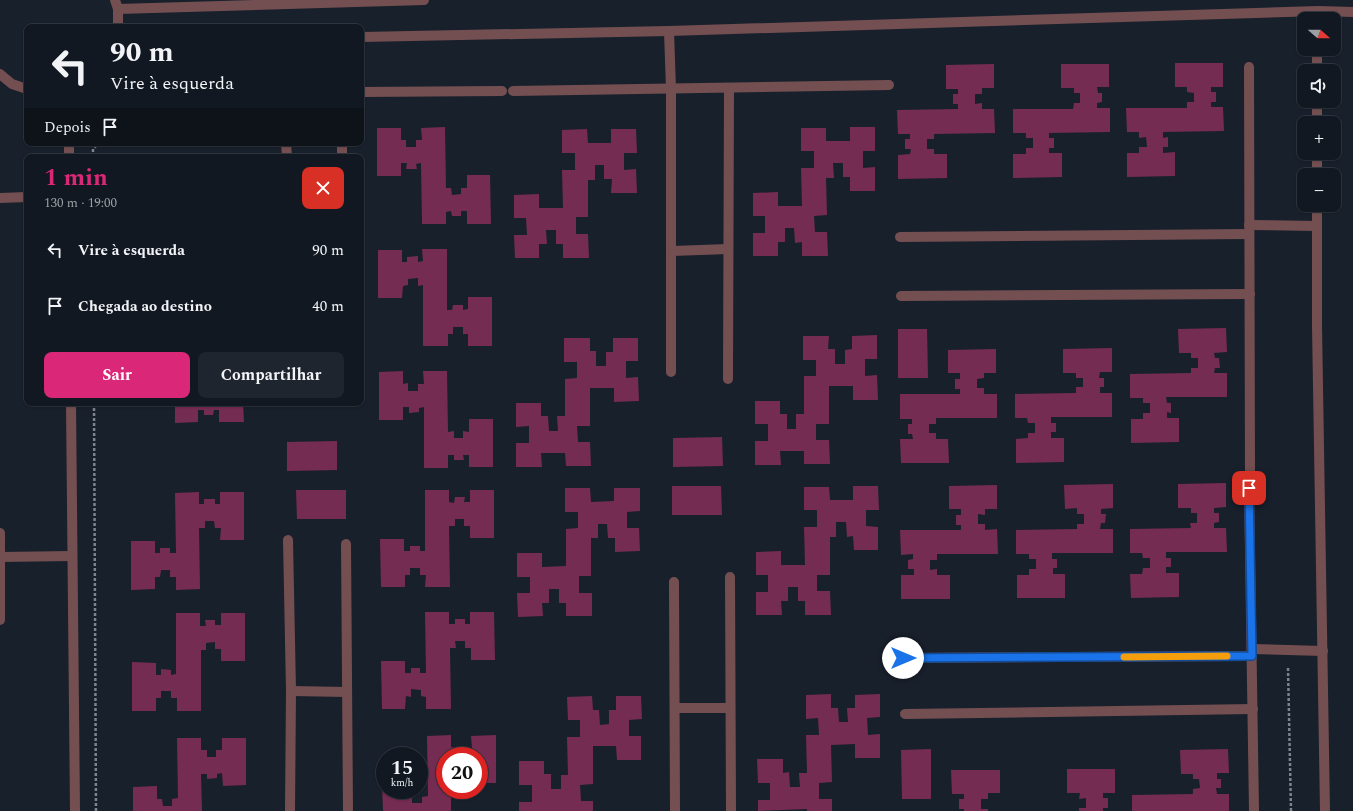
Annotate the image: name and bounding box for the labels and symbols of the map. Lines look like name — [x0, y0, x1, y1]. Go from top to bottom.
north arrow — [1297, 12, 1341, 56]
pin — [1232, 471, 1266, 505]
position arrow — [882, 637, 924, 679]
speed limit sign: 20 — [436, 747, 488, 799]

